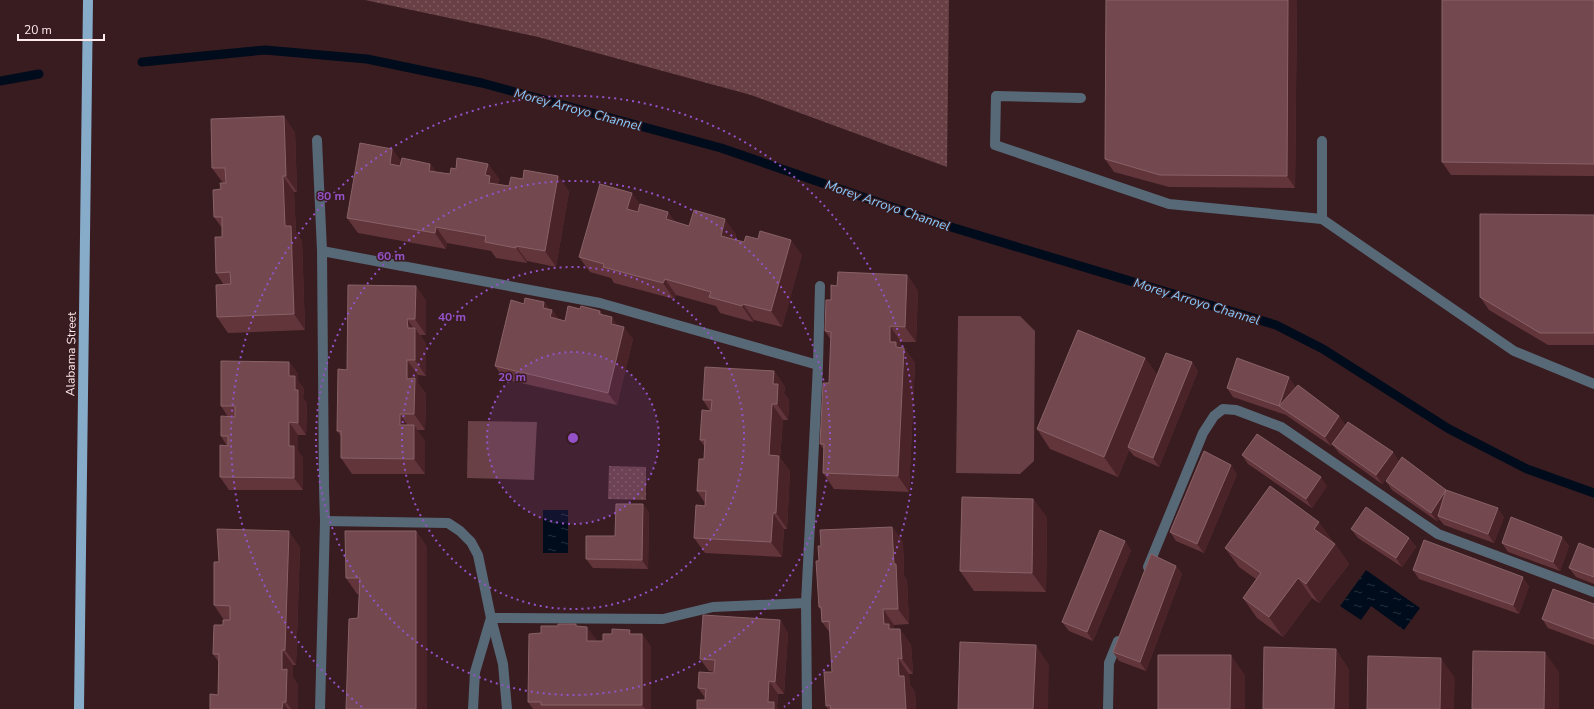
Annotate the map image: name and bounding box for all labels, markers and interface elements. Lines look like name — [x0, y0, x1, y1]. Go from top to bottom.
scale bar — [18, 16, 104, 42]
text: 20 m — [24, 22, 52, 38]
water label: Morey Arroyo Channel — [512, 84, 644, 136]
water label: Morey Arroyo Channel — [823, 176, 953, 236]
text: 80 m — [317, 188, 345, 204]
text: 60 m — [377, 248, 405, 264]
water label: Morey Arroyo Channel — [1131, 274, 1262, 330]
text: 40 m — [438, 309, 466, 325]
street label: Alabama Street — [62, 311, 80, 396]
text: 20 m — [498, 369, 526, 385]
centre of rings — [566, 431, 580, 445]

